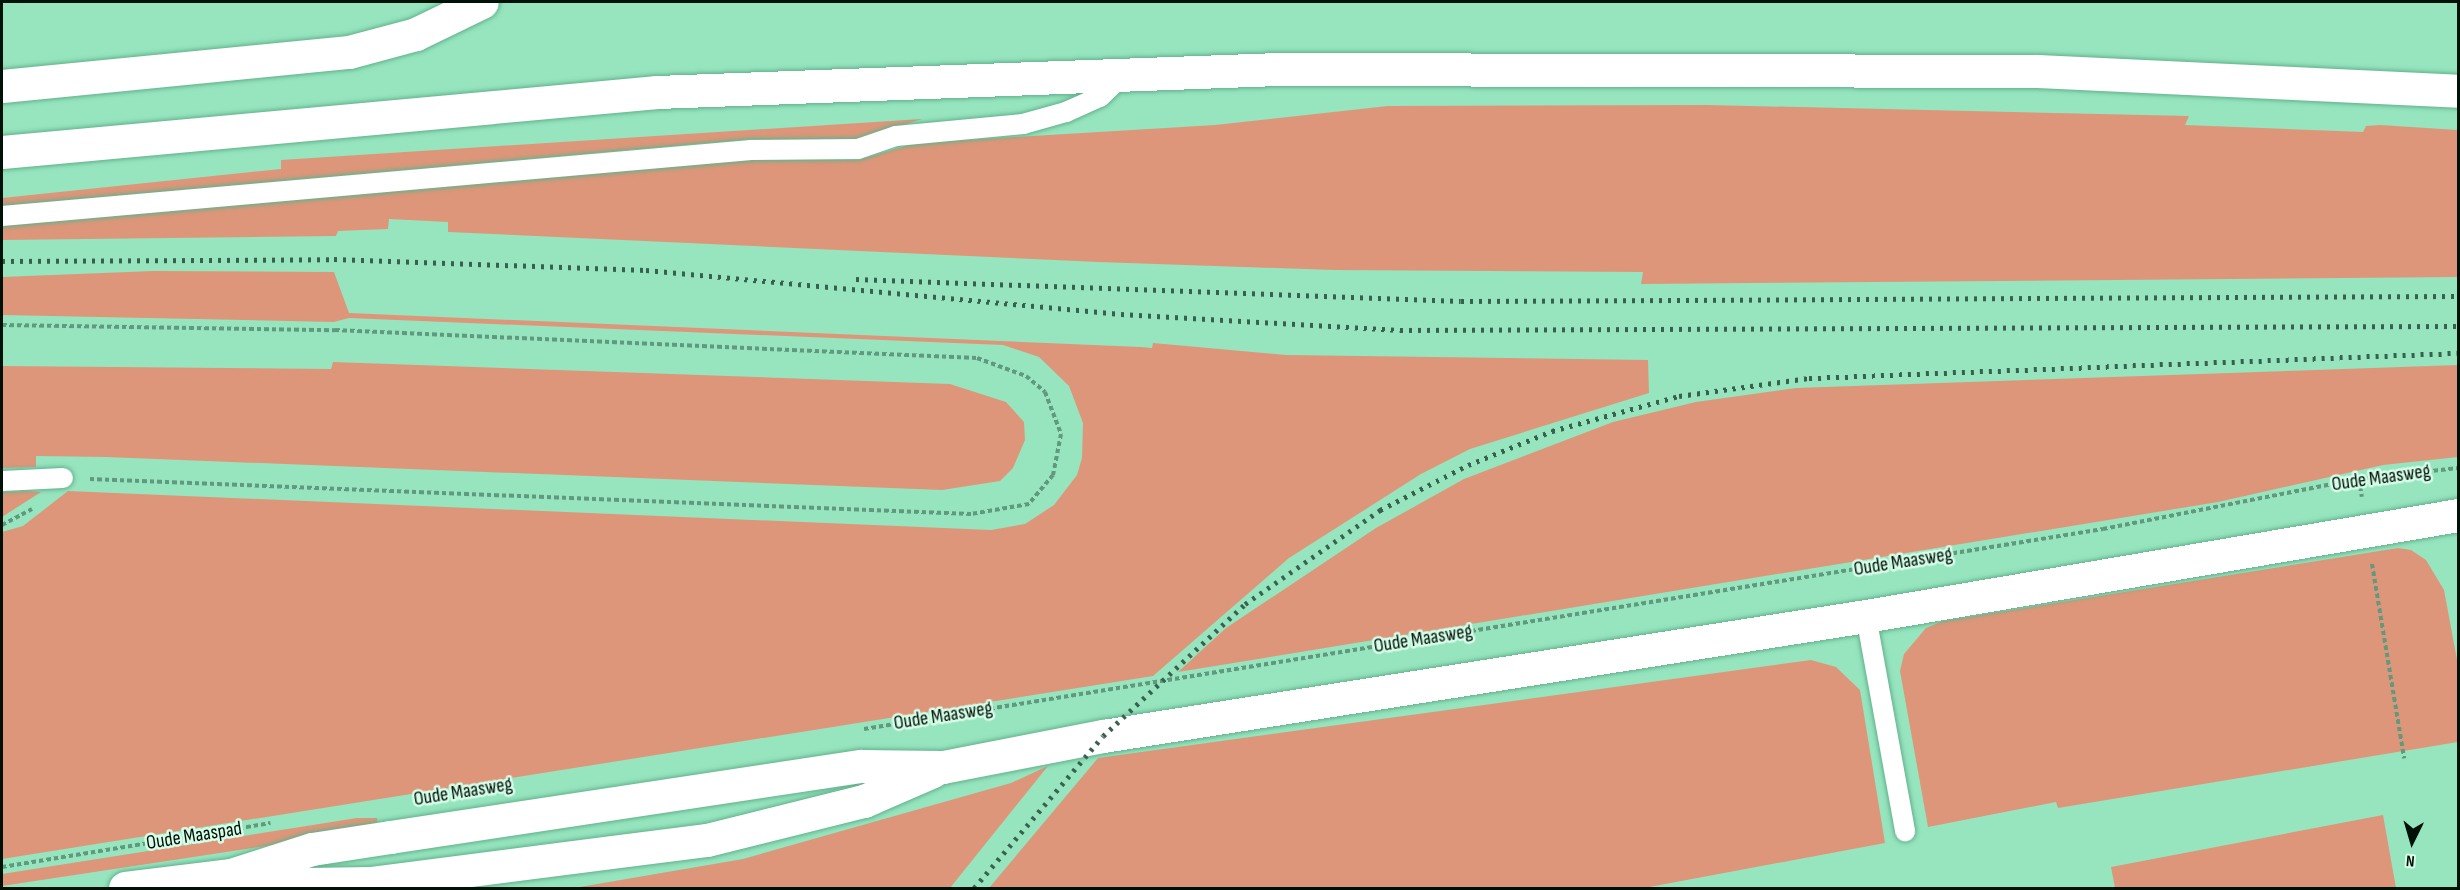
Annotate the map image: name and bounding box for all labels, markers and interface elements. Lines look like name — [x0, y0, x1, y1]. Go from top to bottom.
street label: Oude Maasweg — [2330, 459, 2432, 497]
street label: Oude Maasweg — [1852, 542, 1954, 582]
street label: Oude Maasweg — [1372, 619, 1474, 659]
street label: Oude Maasweg — [892, 696, 994, 736]
street label: Oude Maasweg — [412, 772, 514, 812]
north arrow — [2382, 812, 2442, 872]
street label: Oude Maaspad — [144, 817, 244, 855]
text: N — [2405, 851, 2415, 870]

